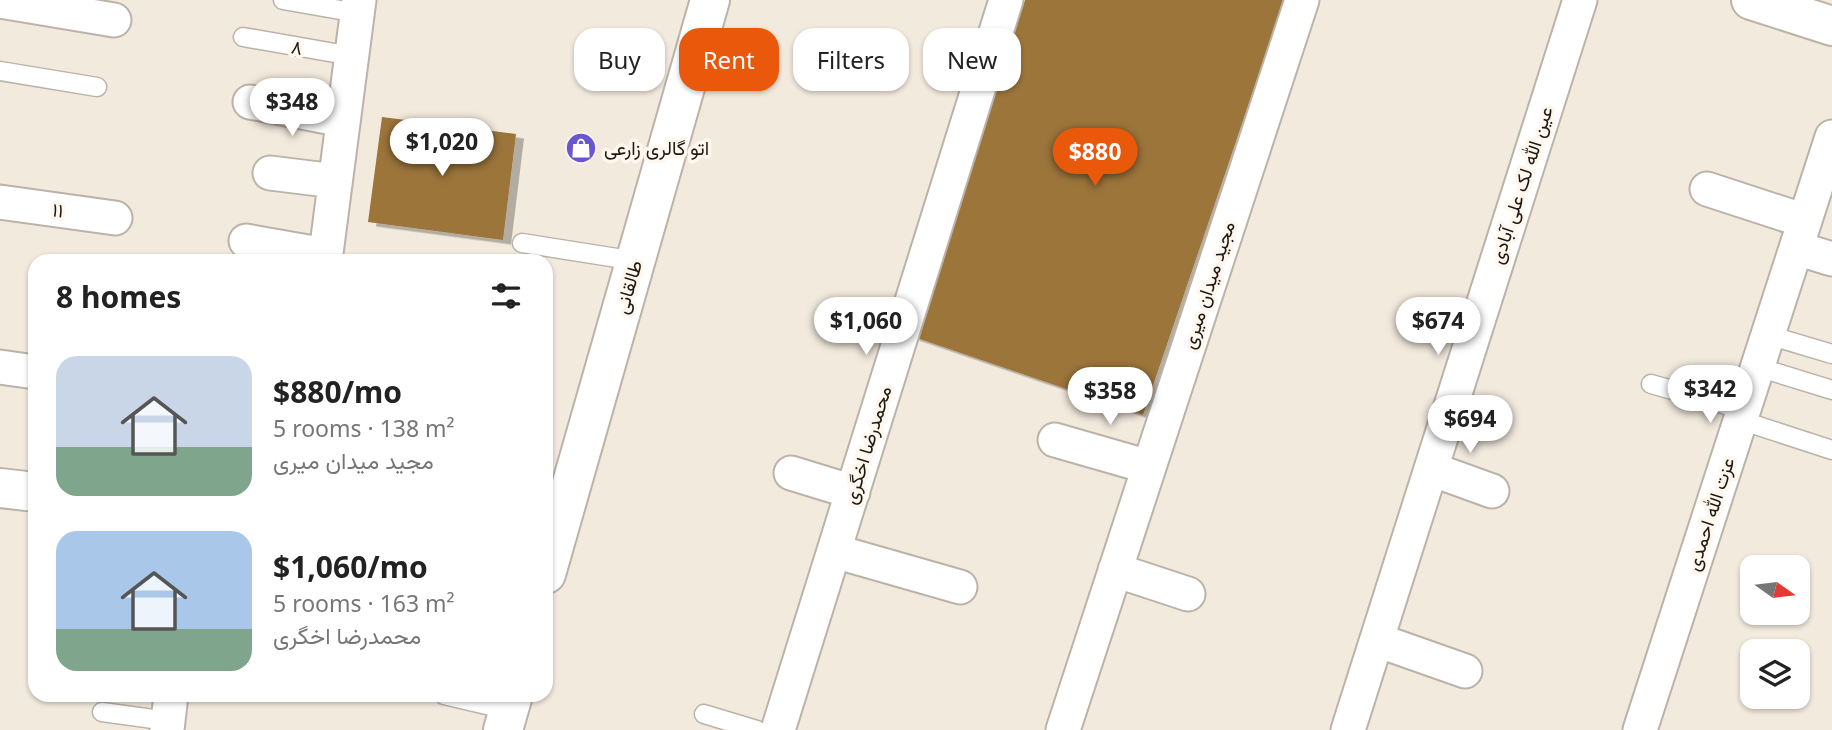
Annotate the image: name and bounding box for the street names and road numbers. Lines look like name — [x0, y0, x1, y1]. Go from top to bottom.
street label: ۸ — [289, 33, 305, 61]
street label: عین الله لک علی آبادی — [1483, 103, 1559, 267]
street label: ۱۱ — [51, 196, 65, 224]
street label: مجید میدان میری — [1175, 218, 1241, 352]
street label: طالقانی — [608, 257, 648, 317]
street label: محمدرضا اخگری — [837, 383, 897, 507]
street label: عزت الله احمدی — [1679, 454, 1741, 574]

